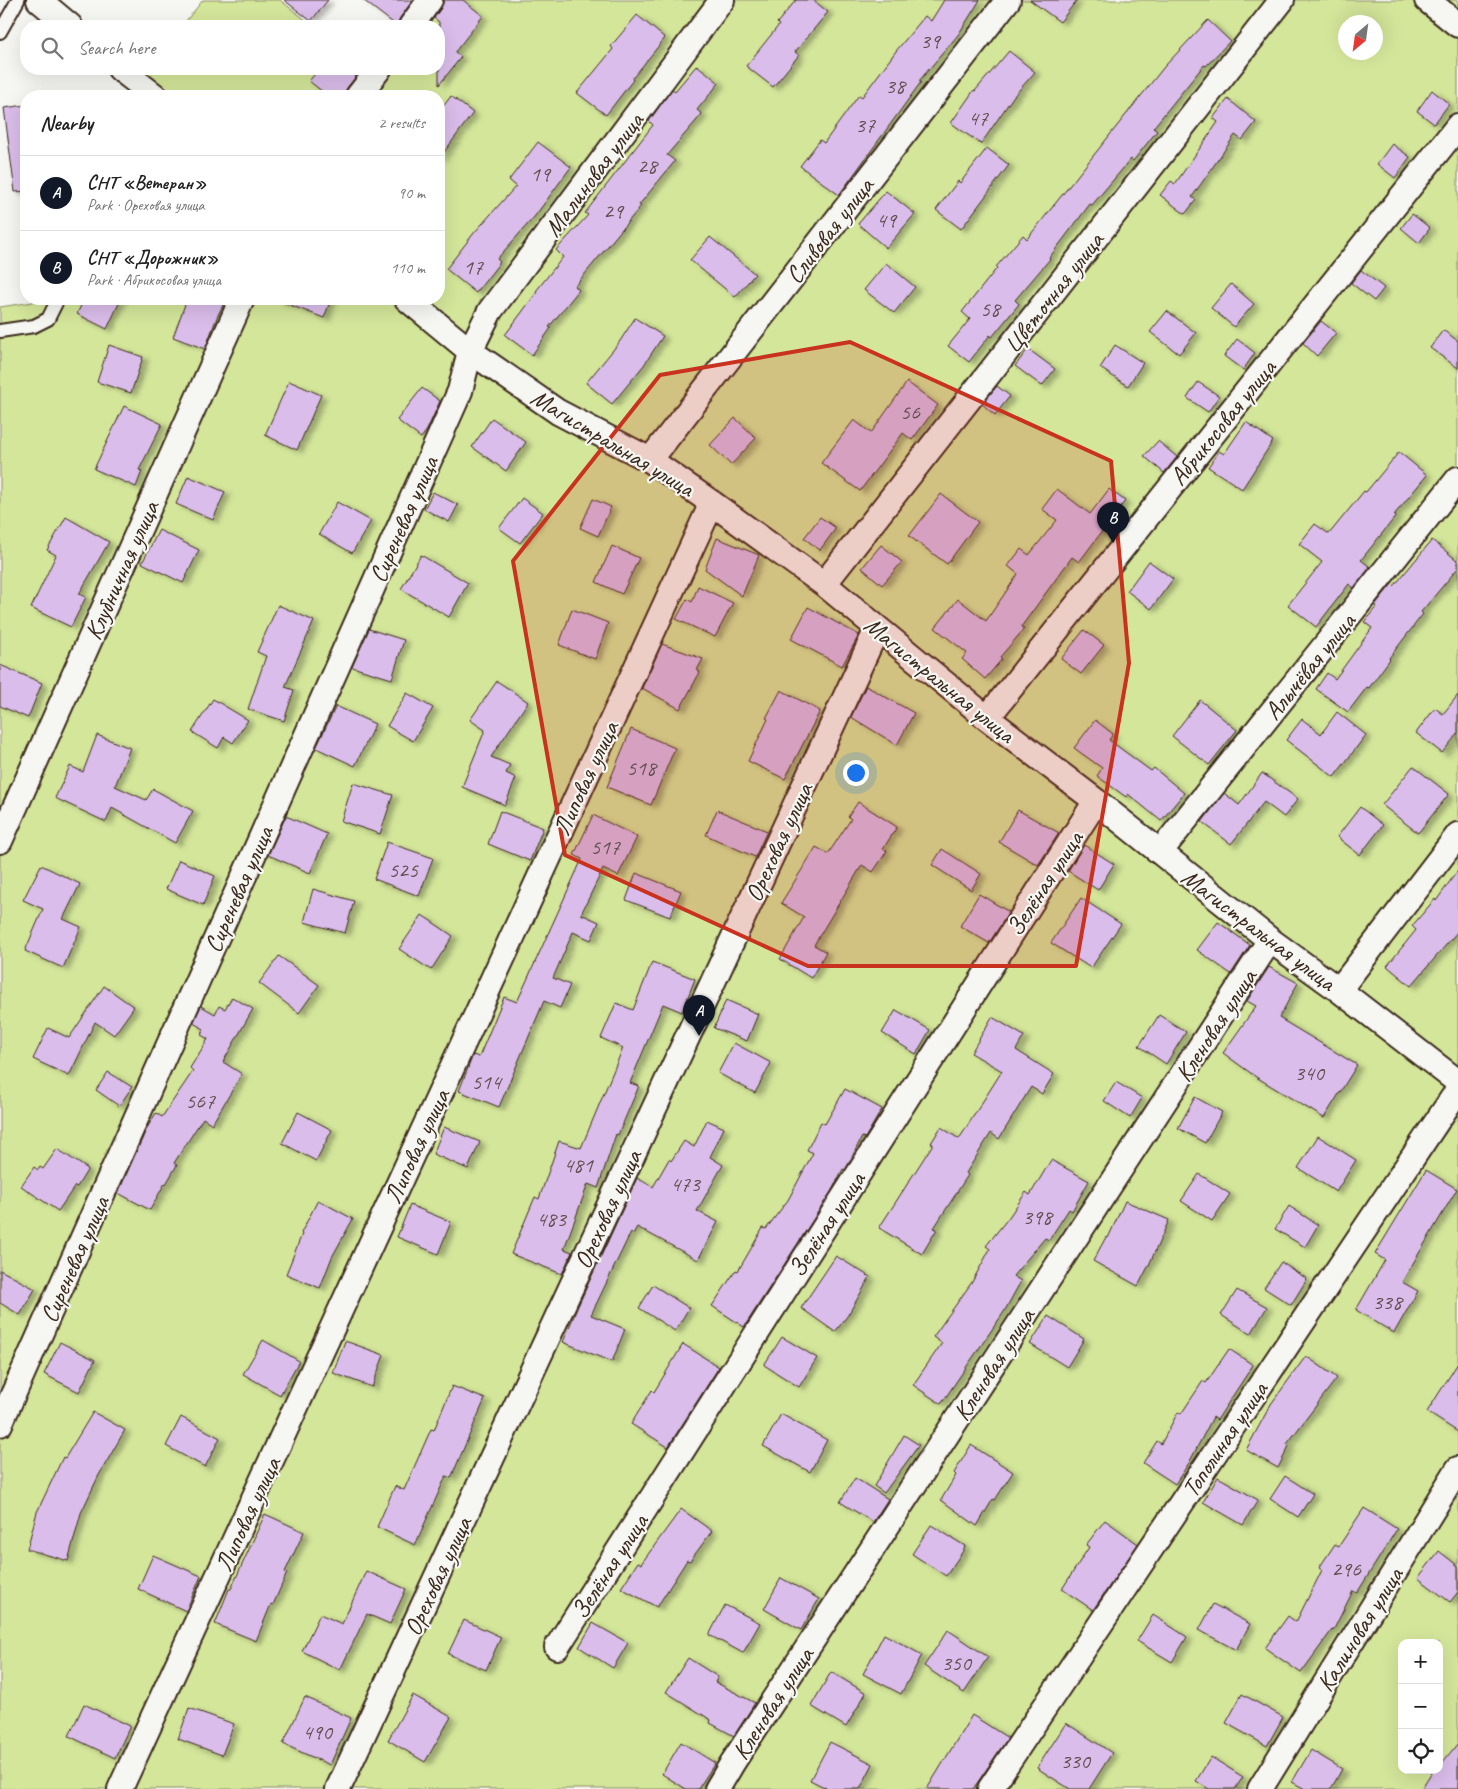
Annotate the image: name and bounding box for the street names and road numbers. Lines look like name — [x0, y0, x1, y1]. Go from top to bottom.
street label: Малиновая улица — [537, 105, 652, 243]
street label: Сливовая улица — [778, 170, 882, 290]
street label: Цветочная улица — [996, 224, 1112, 360]
street label: Абрикосовая улица — [1162, 352, 1285, 492]
street label: Магистральная улица — [525, 382, 702, 505]
street label: Сиреневая улица — [362, 450, 447, 588]
street label: Клубничная улица — [77, 494, 168, 645]
street label: Алычёвая улица — [1257, 605, 1364, 727]
street label: Магистральная улица — [857, 609, 1023, 752]
street label: Липовая улица — [546, 714, 627, 841]
street label: Ореховая улица — [737, 776, 821, 907]
street label: Сиреневая улица — [197, 820, 282, 958]
street label: Зелёная улица — [999, 823, 1092, 942]
street label: Магистральная улица — [1175, 861, 1343, 999]
street label: Кленовая улица — [1168, 961, 1265, 1088]
street label: Липовая улица — [377, 1082, 458, 1209]
street label: Ореховая улица — [566, 1143, 650, 1274]
street label: Зелёная улица — [781, 1164, 874, 1283]
street label: Сиреневая улица — [33, 1190, 118, 1328]
street label: Кленовая улица — [946, 1300, 1043, 1427]
street label: Тополиная улица — [1175, 1374, 1276, 1503]
street label: Липовая улица — [208, 1450, 289, 1577]
street label: Зелёная улица — [564, 1506, 657, 1625]
street label: Ореховая улица — [396, 1510, 480, 1641]
street label: Калиновая улица — [1309, 1560, 1412, 1698]
street label: Кленовая улица — [725, 1639, 822, 1766]

